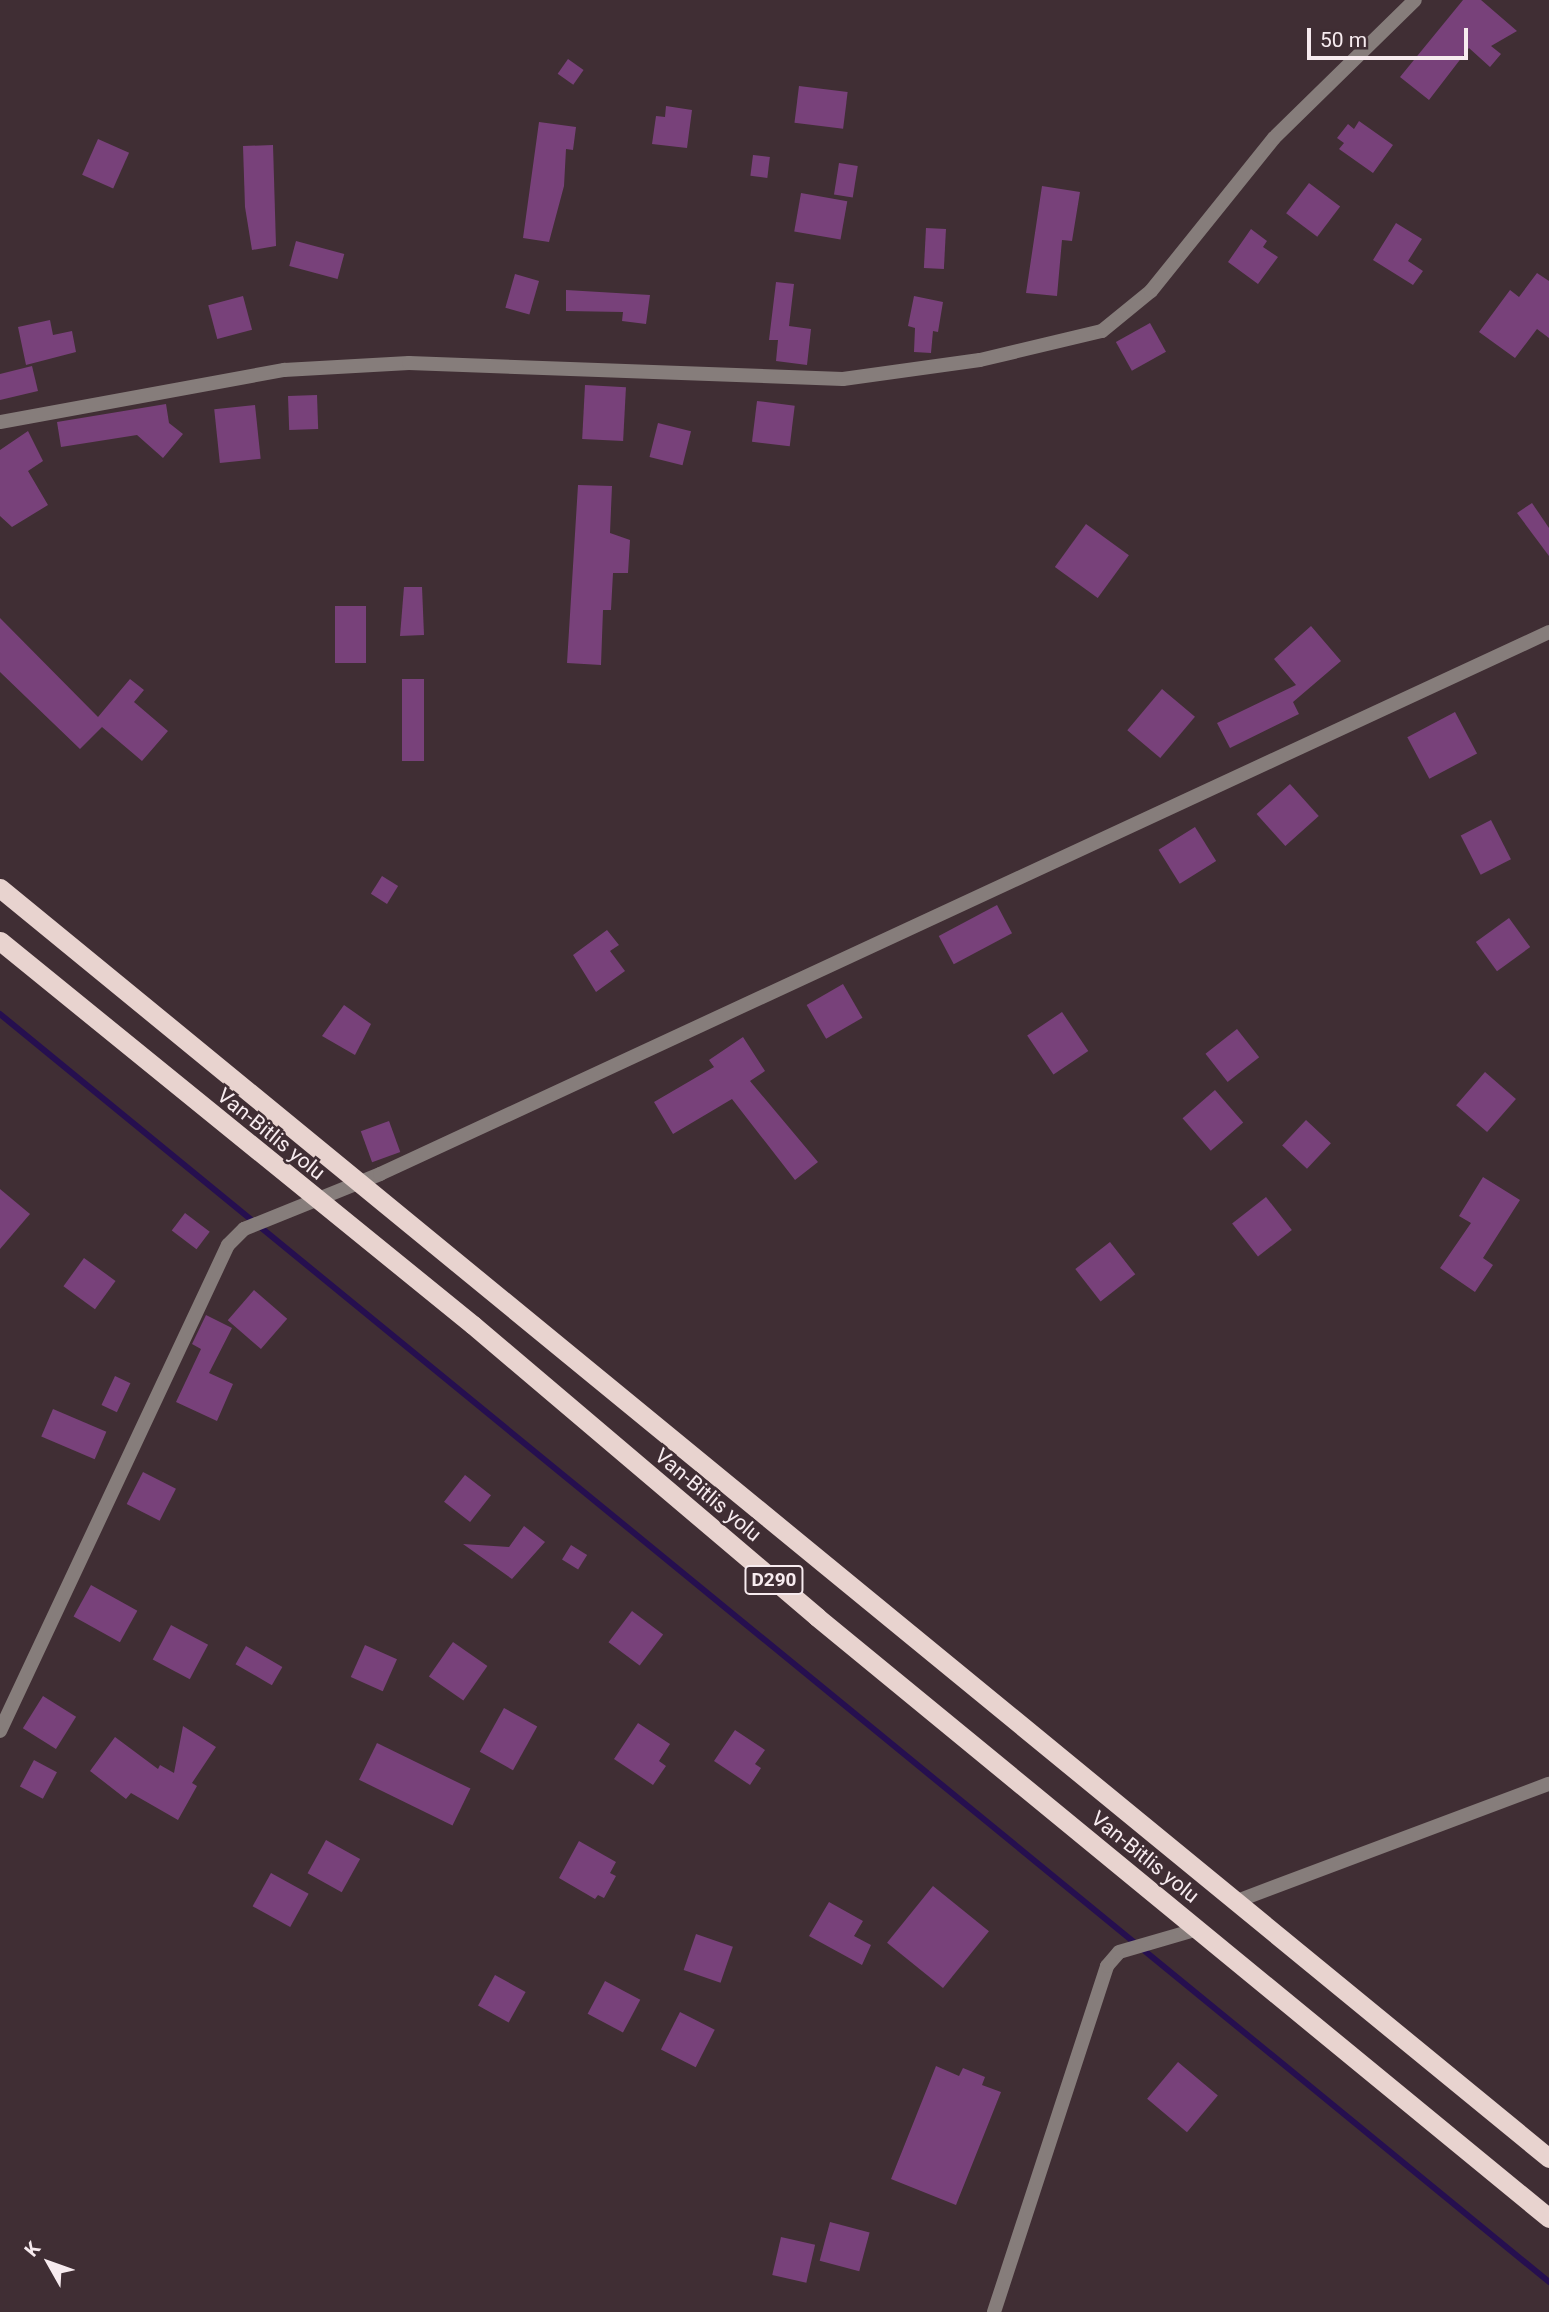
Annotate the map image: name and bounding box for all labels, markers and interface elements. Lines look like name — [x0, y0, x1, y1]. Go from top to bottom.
scale bar — [1311, 14, 1472, 58]
text: 50 m — [1320, 28, 1367, 52]
street label: Van-Bitlis yolu — [212, 1083, 330, 1185]
street label: Van-Bitlis yolu — [650, 1443, 766, 1547]
road number: D290 — [744, 1564, 804, 1596]
street label: Van-Bitlis yolu — [1086, 1806, 1204, 1908]
north arrow — [14, 2228, 84, 2298]
text: K — [20, 2237, 45, 2261]

